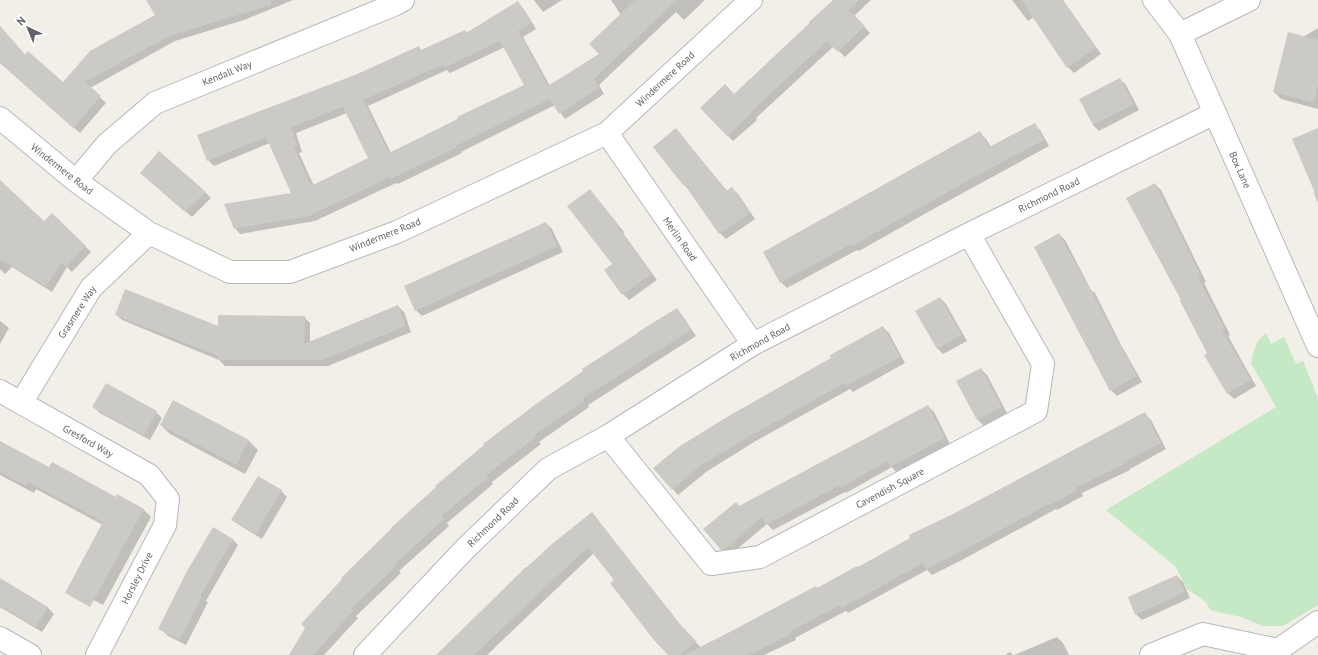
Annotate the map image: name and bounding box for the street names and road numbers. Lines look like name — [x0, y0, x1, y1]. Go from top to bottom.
street label: Windermere Road — [633, 48, 697, 110]
street label: Kendall Way — [200, 57, 254, 89]
street label: Windermere Road — [28, 141, 96, 197]
street label: Box Lane — [1226, 150, 1254, 190]
street label: Richmond Road — [1016, 175, 1082, 215]
street label: Merlin Road — [660, 214, 700, 264]
street label: Windermere Road — [347, 215, 423, 255]
street label: Grasmere Way — [55, 283, 99, 341]
street label: Richmond Road — [728, 320, 792, 364]
street label: Gresford Way — [60, 422, 116, 460]
street label: Cavendish Square — [854, 464, 926, 512]
street label: Richmond Road — [464, 494, 522, 550]
street label: Horsley Drive — [118, 550, 156, 606]

